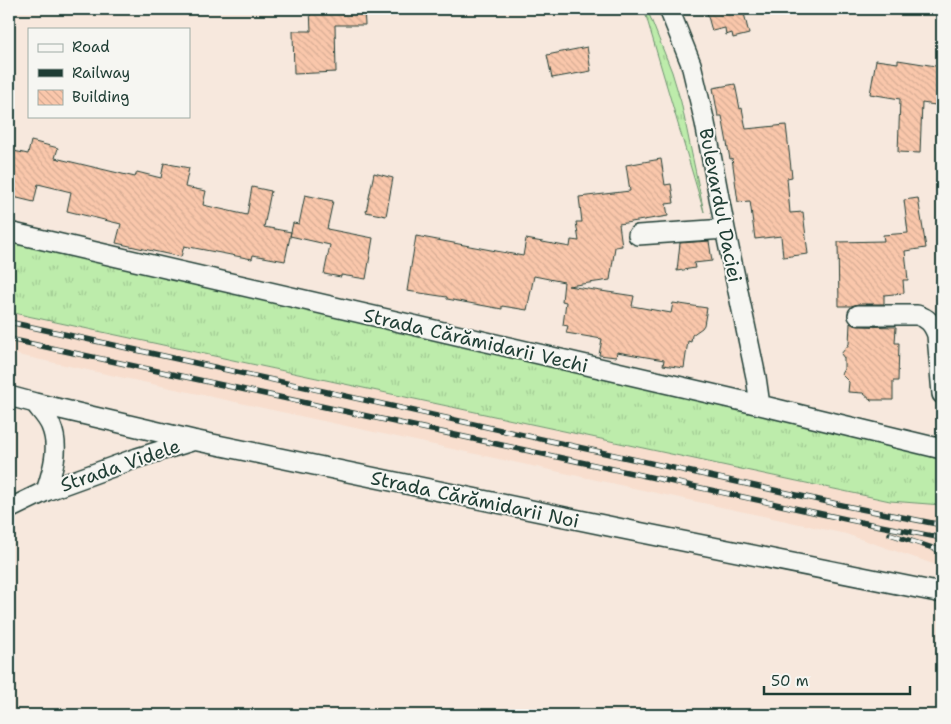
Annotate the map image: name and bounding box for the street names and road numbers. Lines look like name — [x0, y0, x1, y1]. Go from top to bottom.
street label: Bulevardul Daciei — [693, 126, 748, 284]
street label: Strada Cărămidarii Vechi — [361, 302, 591, 378]
street label: Strada Videle — [57, 433, 183, 498]
street label: Strada Cărămidarii Noi — [368, 465, 581, 534]

